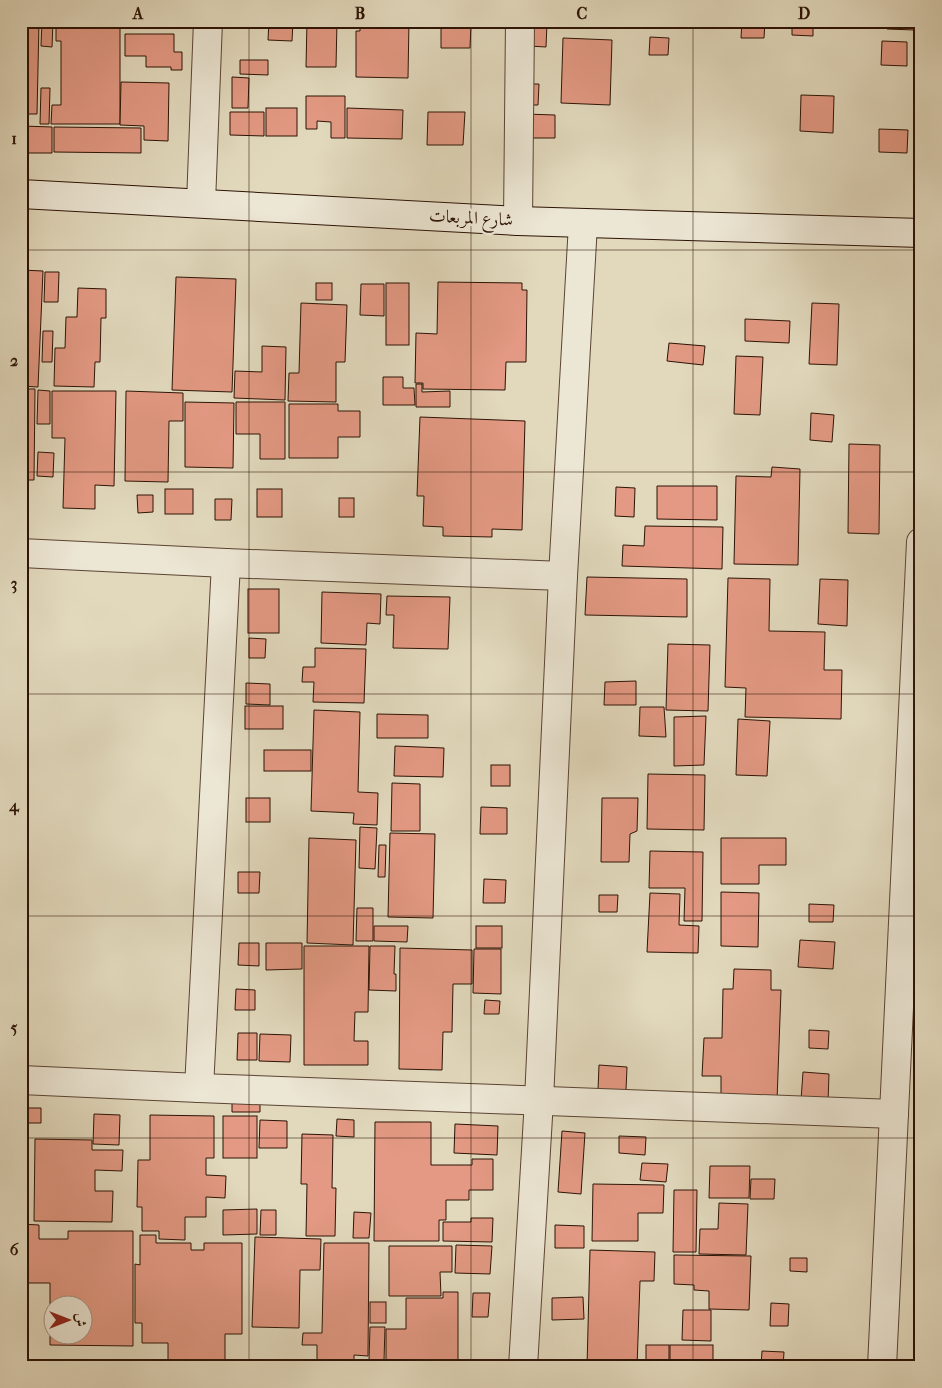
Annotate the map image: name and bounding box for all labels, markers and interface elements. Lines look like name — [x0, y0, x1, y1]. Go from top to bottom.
text: A — [132, 4, 144, 23]
text: B — [355, 4, 365, 23]
text: C — [577, 4, 588, 23]
text: D — [798, 4, 810, 23]
text: 1 — [11, 129, 17, 148]
street label: شارع المربعات — [428, 205, 513, 235]
text: 2 — [10, 351, 18, 370]
text: 3 — [11, 574, 17, 594]
text: 4 — [8, 796, 20, 816]
text: 5 — [11, 1018, 18, 1037]
text: 6 — [10, 1240, 19, 1259]
north arrow — [42, 1296, 92, 1346]
text: ش — [72, 1313, 89, 1327]

